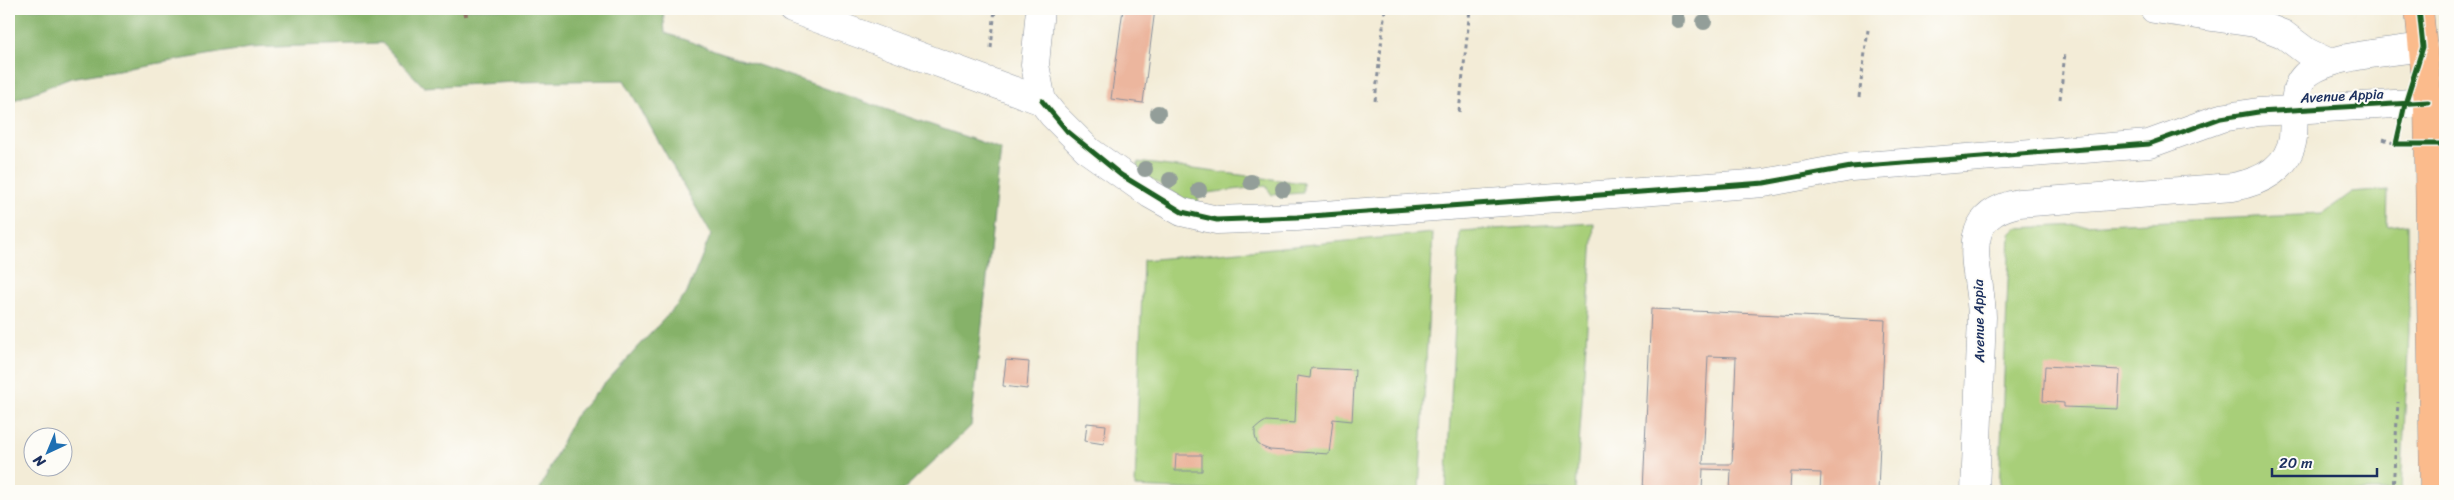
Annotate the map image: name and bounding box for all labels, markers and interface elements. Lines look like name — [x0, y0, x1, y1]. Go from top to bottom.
street label: Avenue Appia — [2299, 81, 2385, 111]
street label: Avenue Appia — [1966, 278, 1992, 364]
north arrow — [22, 428, 72, 478]
scale bar — [2272, 445, 2376, 477]
text: N — [27, 448, 52, 474]
text: 20 m — [2279, 450, 2313, 476]

